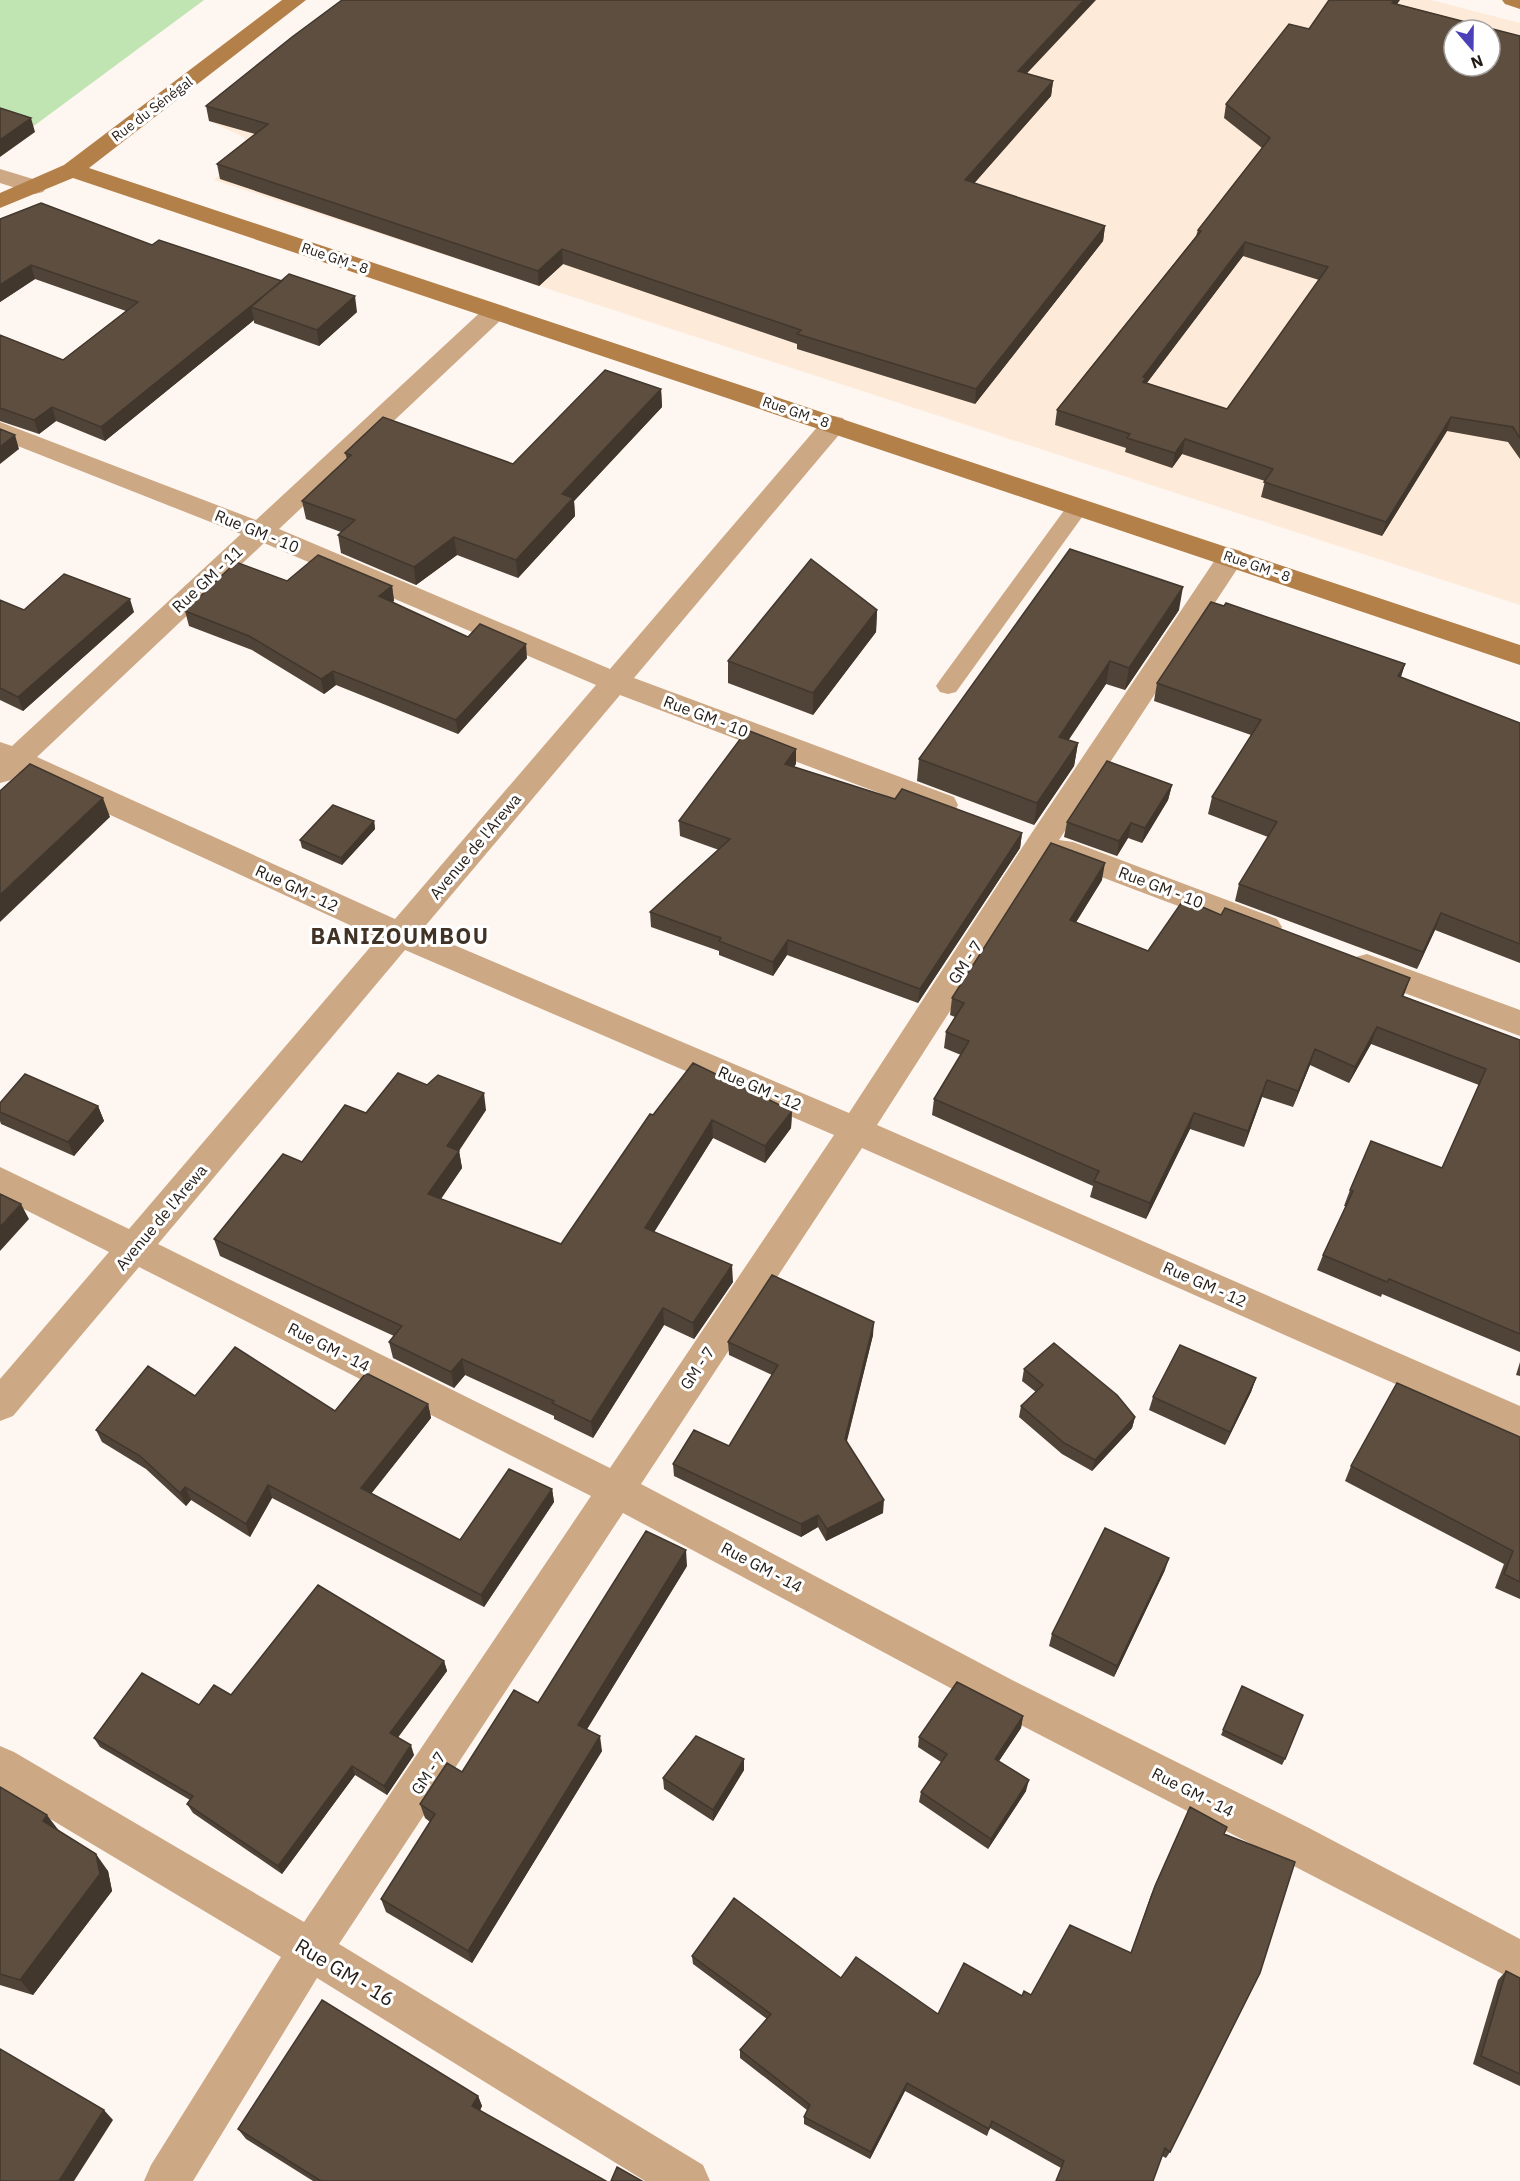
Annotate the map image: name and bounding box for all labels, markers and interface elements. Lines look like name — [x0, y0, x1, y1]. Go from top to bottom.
north arrow — [1442, 18, 1502, 78]
text: N — [1468, 51, 1486, 73]
street label: Rue du Sénégal — [108, 72, 196, 145]
street label: Rue GM - 8 — [299, 238, 371, 278]
street label: Rue GM - 8 — [760, 392, 832, 432]
street label: Rue GM - 10 — [212, 505, 302, 557]
street label: Rue GM - 11 — [168, 541, 246, 617]
street label: Rue GM - 8 — [1221, 546, 1293, 586]
street label: Rue GM - 10 — [661, 691, 751, 741]
street label: Avenue de l'Arewa — [425, 789, 525, 903]
street label: Rue GM - 12 — [252, 860, 342, 916]
street label: Rue GM - 10 — [1116, 862, 1206, 912]
district label: BANIZOUMBOU — [311, 921, 489, 950]
street label: GM - 7 — [944, 937, 986, 987]
street label: Rue GM - 12 — [715, 1061, 805, 1115]
street label: Avenue de l'Arewa — [111, 1160, 211, 1274]
street label: Rue GM - 12 — [1160, 1257, 1250, 1311]
street label: Rue GM - 14 — [285, 1318, 373, 1376]
street label: GM - 7 — [675, 1343, 719, 1393]
street label: Rue GM - 14 — [718, 1537, 806, 1597]
street label: GM - 7 — [406, 1748, 450, 1798]
street label: Rue GM - 14 — [1149, 1763, 1237, 1821]
street label: Rue GM - 16 — [290, 1932, 400, 2012]

